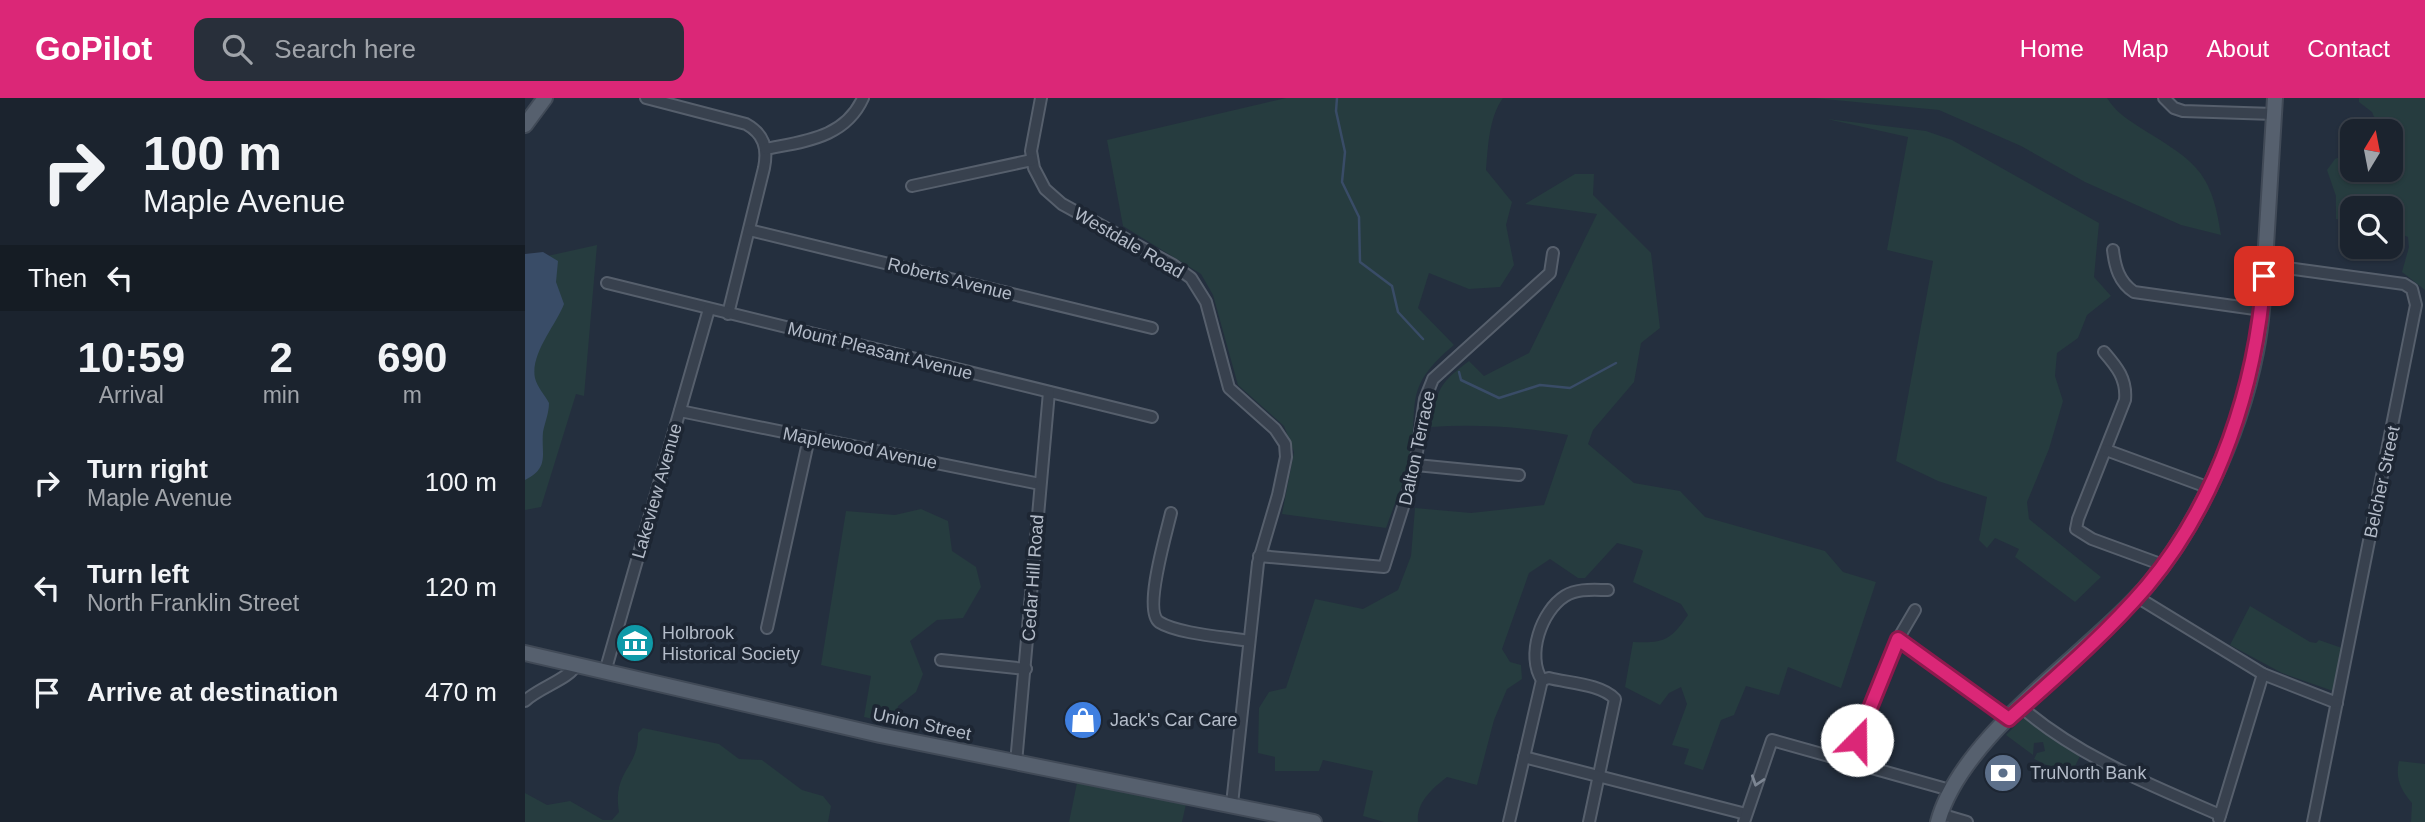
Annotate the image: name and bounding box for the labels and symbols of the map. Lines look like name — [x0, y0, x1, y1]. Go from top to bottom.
north arrow — [2340, 119, 2403, 182]
street label: Westdale Road — [1071, 204, 1187, 282]
pin — [2234, 246, 2294, 306]
street label: Roberts Avenue — [886, 254, 1014, 304]
street label: Mount Pleasant Avenue — [785, 318, 975, 384]
street label: Dalton Terrace — [1395, 389, 1439, 507]
street label: Lakeview Avenue — [628, 421, 686, 561]
street label: Maplewood Avenue — [781, 423, 939, 473]
street label: Belcher Street — [2360, 424, 2404, 540]
street label: Cedar Hill Road — [1019, 514, 1047, 642]
museum icon: Holbrook Historical Society — [614, 622, 656, 664]
place label: Holbrook Historical Society — [662, 623, 800, 664]
shop icon: Jack's Car Care — [1062, 699, 1104, 741]
position arrow — [1820, 703, 1894, 777]
street label: Union Street — [871, 704, 973, 744]
place label: Jack's Car Care — [1110, 710, 1237, 730]
bank icon: TruNorth Bank — [1982, 752, 2024, 794]
place label: TruNorth Bank — [2030, 763, 2147, 783]
one-way arrow — [1751, 774, 1765, 786]

